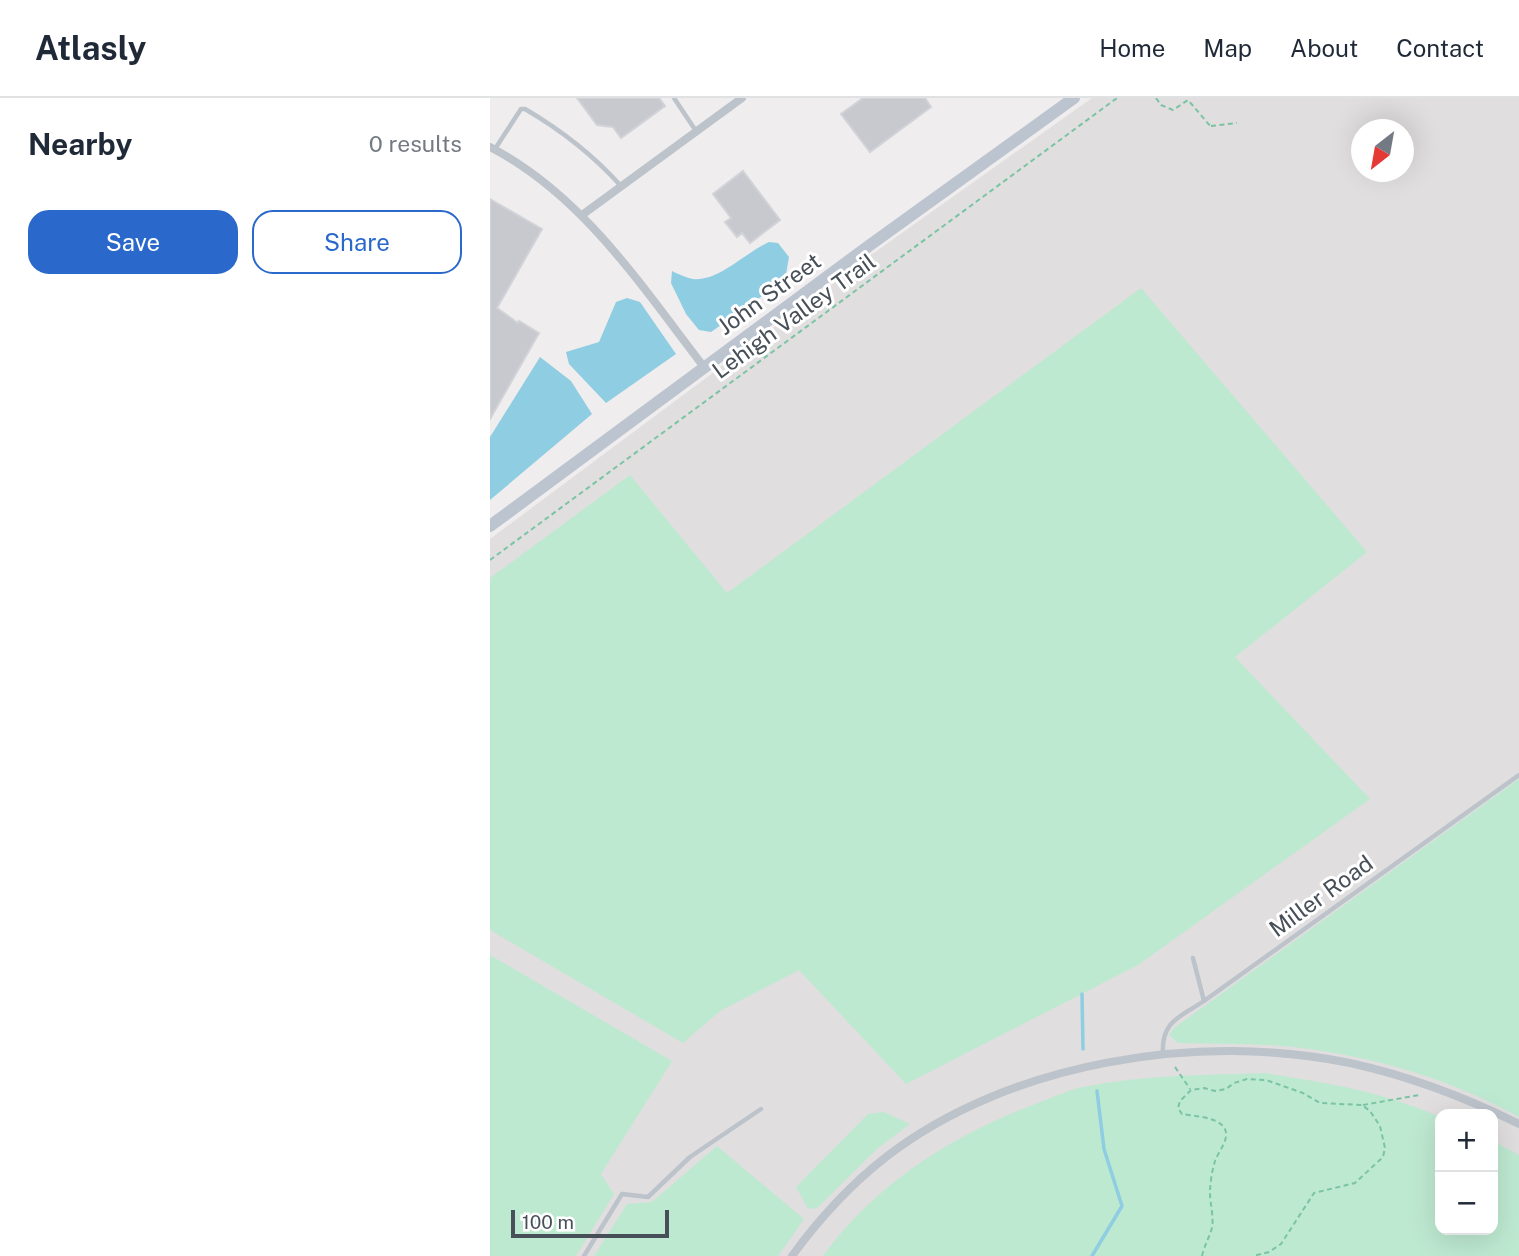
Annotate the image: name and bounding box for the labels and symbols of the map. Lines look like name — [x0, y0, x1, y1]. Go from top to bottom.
north arrow — [1351, 119, 1414, 182]
street label: Lehigh Valley Trail — [707, 247, 881, 384]
street label: John Street — [712, 247, 826, 340]
street label: Miller Road — [1264, 849, 1378, 942]
scale bar — [511, 1207, 668, 1239]

